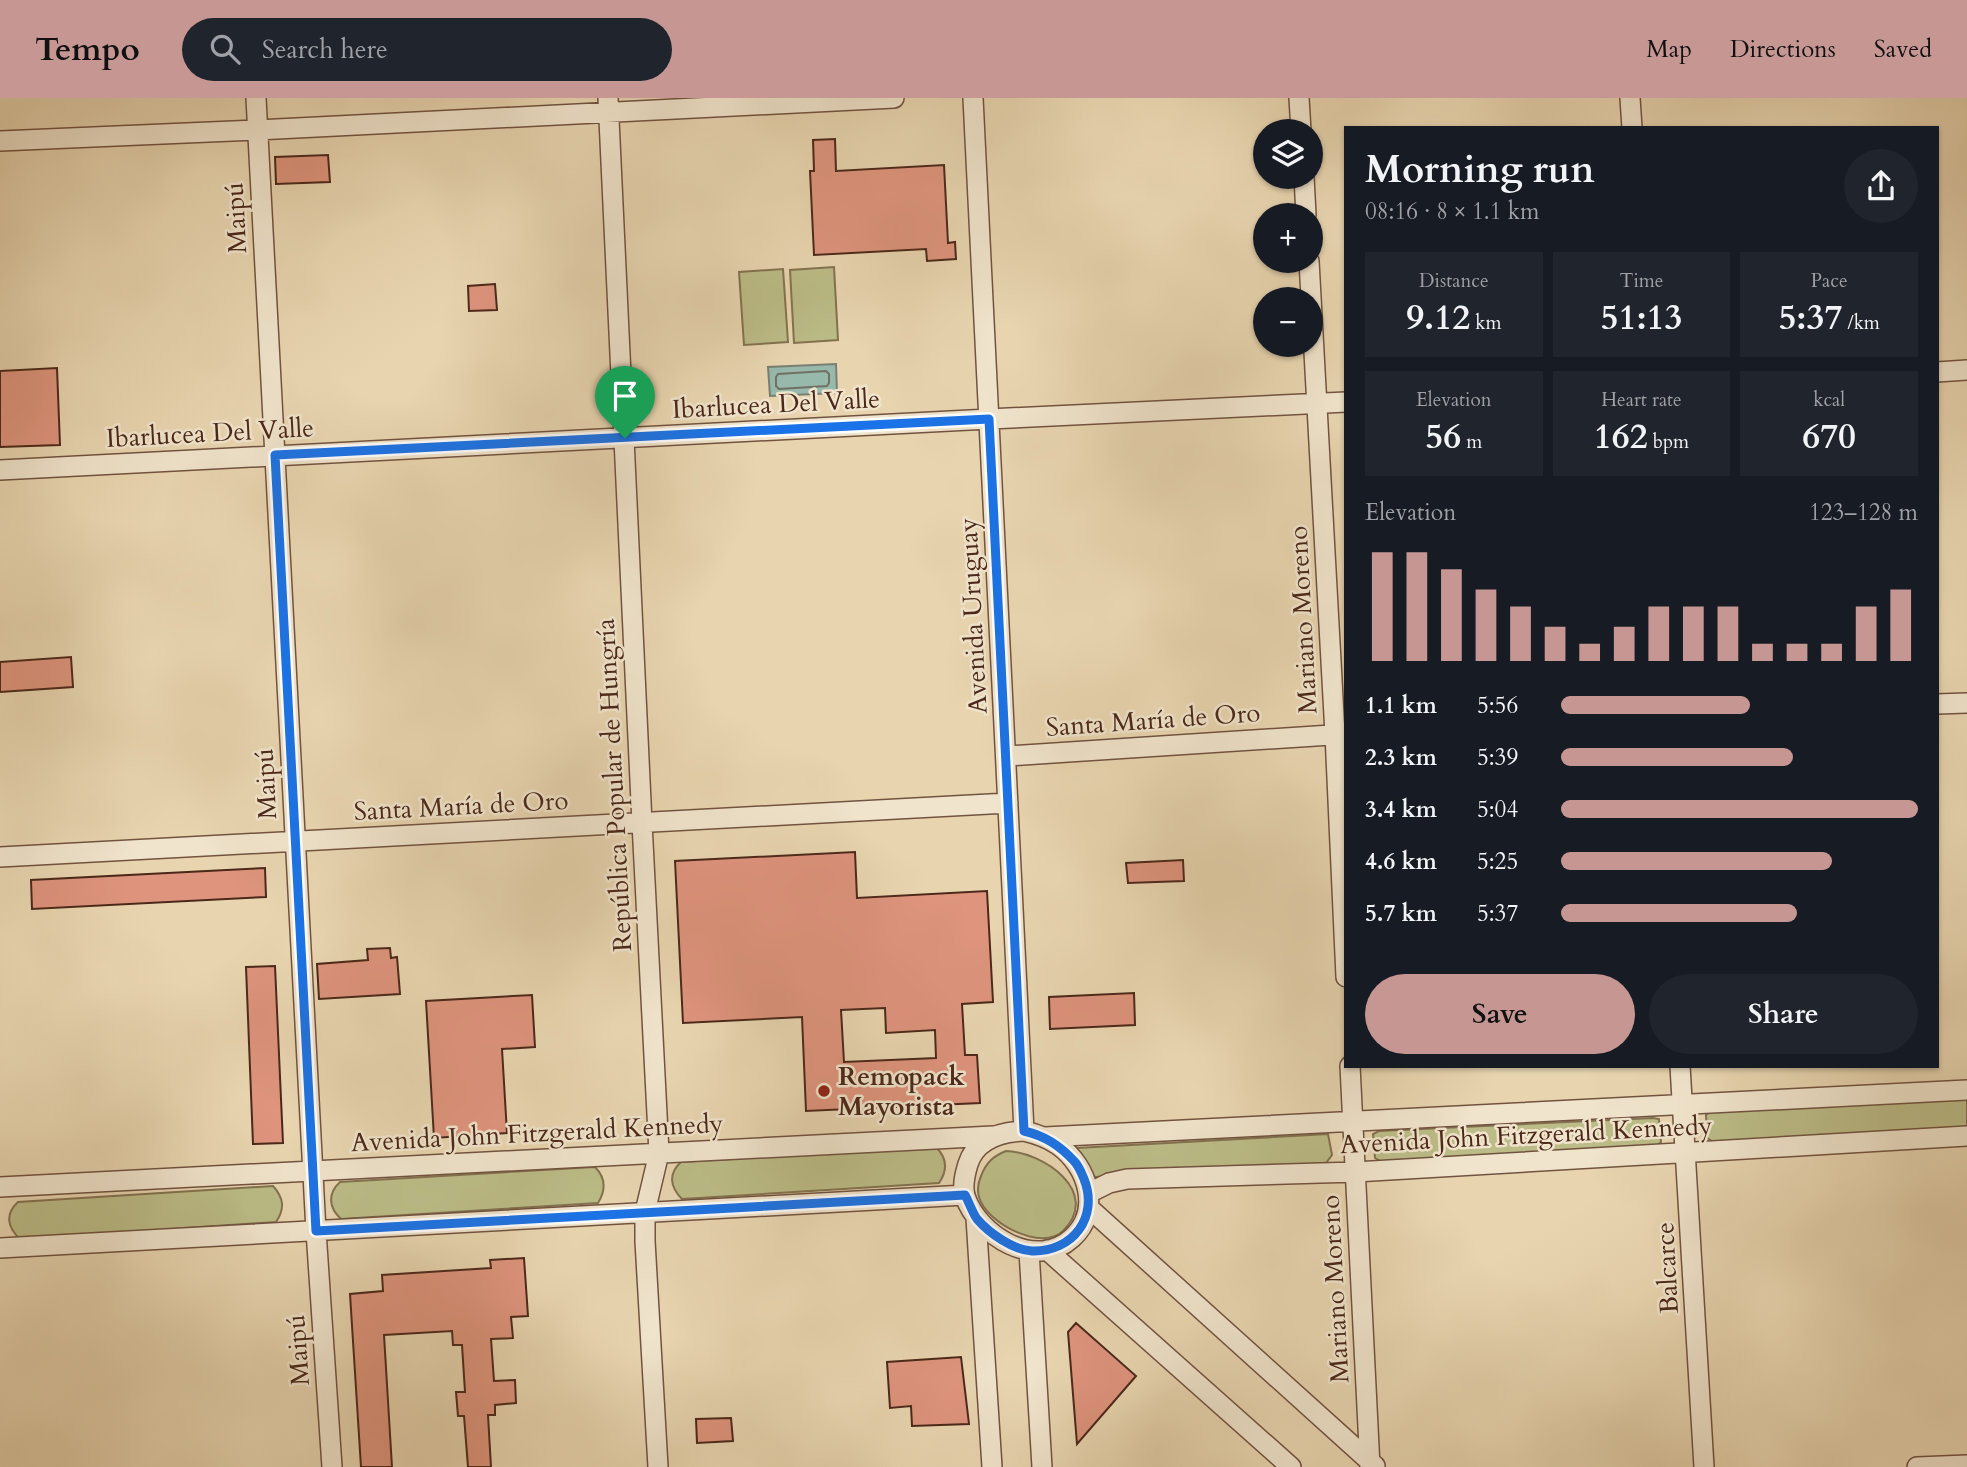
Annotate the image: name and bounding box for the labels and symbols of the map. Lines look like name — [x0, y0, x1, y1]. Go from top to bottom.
street label: Maipú — [217, 182, 255, 254]
pin — [595, 366, 655, 438]
street label: Ibarlucea Del Valle — [671, 381, 881, 427]
street label: Ibarlucea Del Valle — [105, 410, 315, 456]
street label: Avenida Uruguay — [950, 517, 996, 715]
street label: Mariano Moreno — [1281, 525, 1325, 715]
street label: República Popular de Hungría — [588, 617, 640, 953]
street label: Santa María de Oro — [1045, 695, 1261, 745]
street label: Maipú — [247, 748, 285, 820]
street label: Santa María de Oro — [353, 783, 569, 829]
place label: Remopack Mayorista — [838, 1059, 966, 1124]
marker: Remopack Mayorista — [816, 1083, 832, 1099]
street label: Avenida John Fitzgerald Kennedy — [350, 1106, 724, 1160]
street label: Avenida John Fitzgerald Kennedy — [1339, 1108, 1713, 1162]
street label: Mariano Moreno — [1313, 1194, 1357, 1384]
street label: Balcarce — [1647, 1221, 1687, 1315]
street label: Maipú — [278, 1313, 318, 1387]

